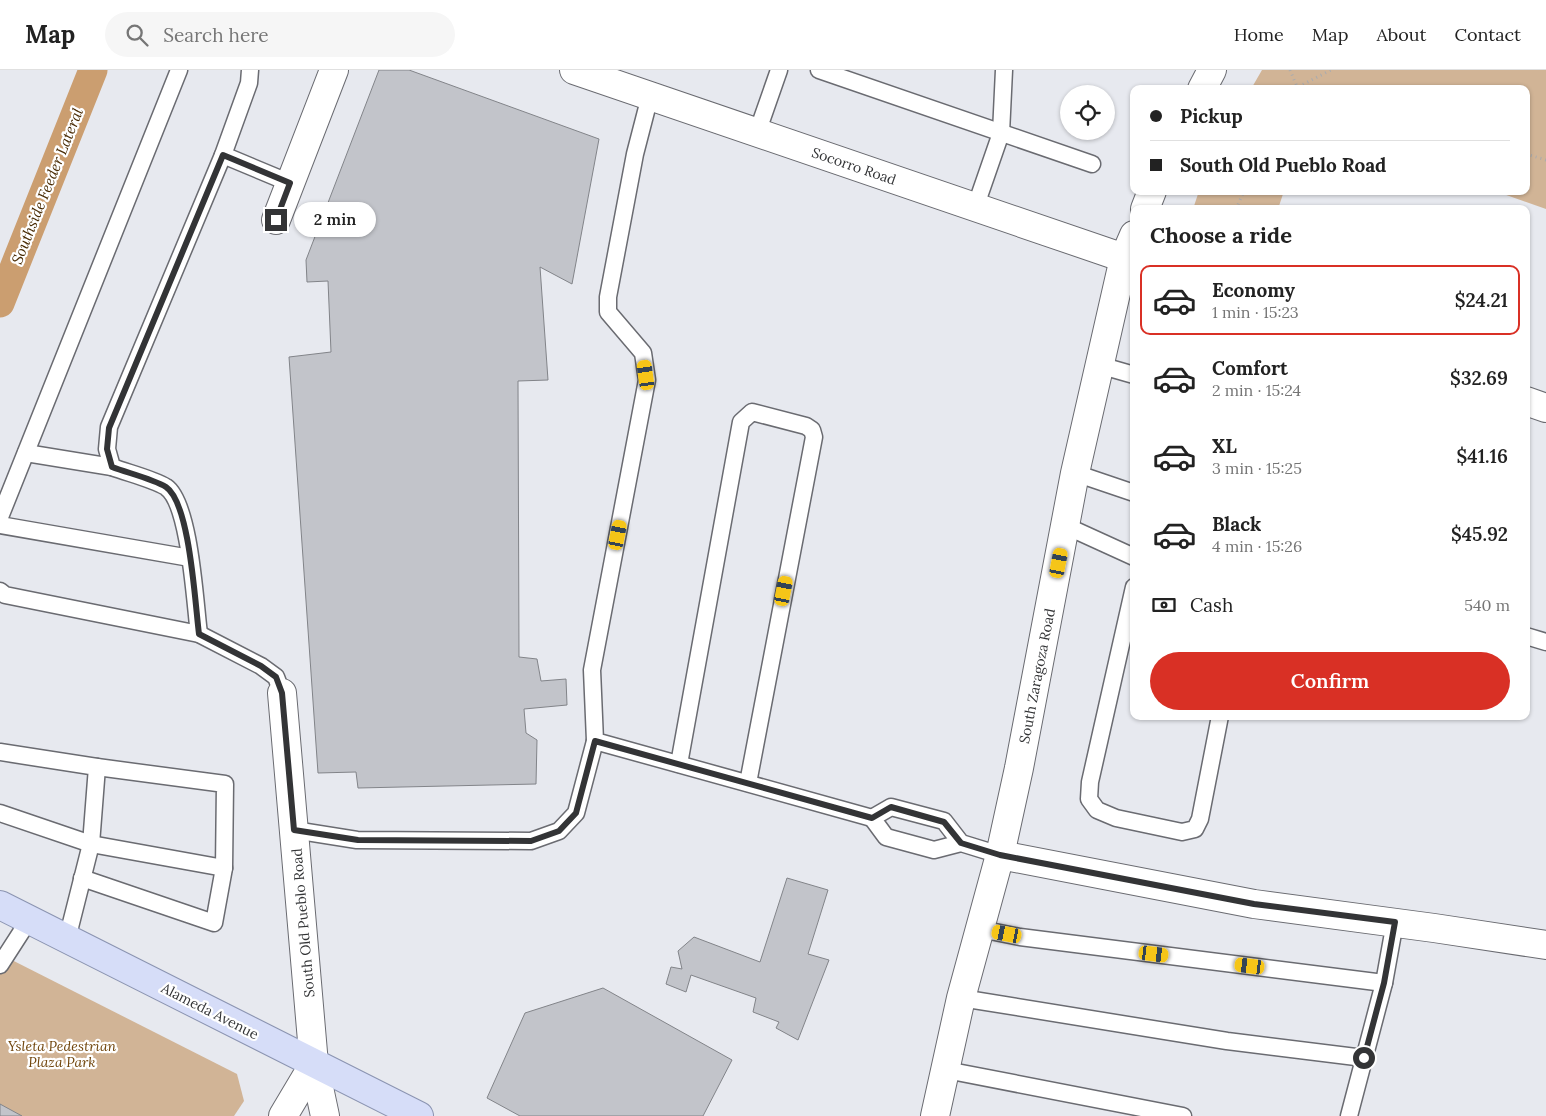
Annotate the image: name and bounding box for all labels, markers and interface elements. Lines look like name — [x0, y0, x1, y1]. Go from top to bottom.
search box — [105, 12, 455, 57]
text: Map — [25, 19, 75, 50]
icon: search — [123, 21, 151, 49]
text: Search here — [163, 23, 269, 47]
text: Home — [1234, 23, 1284, 46]
text: Map — [1312, 23, 1348, 46]
text: About — [1376, 23, 1426, 46]
text: Contact — [1454, 23, 1521, 46]
map controls — [1060, 85, 1115, 140]
button: locate — [1060, 85, 1115, 140]
water label: Southside Feeder Lateral — [7, 104, 87, 267]
text: Pickup — [1180, 104, 1243, 128]
street label: Socorro Road — [809, 143, 899, 189]
text: South Old Pueblo Road — [1180, 153, 1386, 177]
callout: 2 min — [294, 202, 376, 238]
route end — [265, 209, 287, 231]
text: 2 min — [314, 209, 356, 229]
text: Choose a ride — [1150, 221, 1292, 249]
icon: car — [1152, 278, 1197, 323]
text: Economy — [1212, 278, 1295, 302]
text: $24.21 — [1455, 288, 1508, 312]
text: 1 min · 15:23 — [1212, 302, 1299, 322]
icon: car — [1152, 356, 1197, 401]
text: Comfort — [1212, 356, 1288, 380]
car — [636, 359, 655, 391]
text: $32.69 — [1450, 366, 1508, 390]
text: 2 min · 15:24 — [1212, 380, 1301, 400]
icon: car — [1152, 434, 1197, 479]
text: XL — [1212, 434, 1237, 458]
text: $41.16 — [1457, 444, 1508, 468]
text: 3 min · 15:25 — [1212, 458, 1302, 478]
icon: car — [1152, 512, 1197, 557]
text: Black — [1212, 512, 1261, 536]
car — [607, 519, 628, 551]
text: $45.92 — [1451, 522, 1508, 546]
text: 4 min · 15:26 — [1212, 536, 1302, 556]
car — [1048, 547, 1069, 579]
car — [773, 575, 794, 607]
icon: cash — [1150, 591, 1178, 619]
text: Cash — [1190, 593, 1233, 617]
text: 540 m — [1464, 595, 1510, 615]
street label: South Zaragoza Road — [1015, 607, 1059, 745]
button: Confirm — [1150, 652, 1510, 710]
street label: South Old Pueblo Road — [288, 848, 318, 998]
car — [990, 924, 1023, 944]
car — [1138, 945, 1169, 963]
car — [1234, 957, 1265, 975]
street label: Alameda Avenue — [158, 978, 262, 1043]
park label: Ysleta Pedestrian Plaza Park — [8, 1037, 117, 1071]
route start — [1353, 1047, 1375, 1069]

